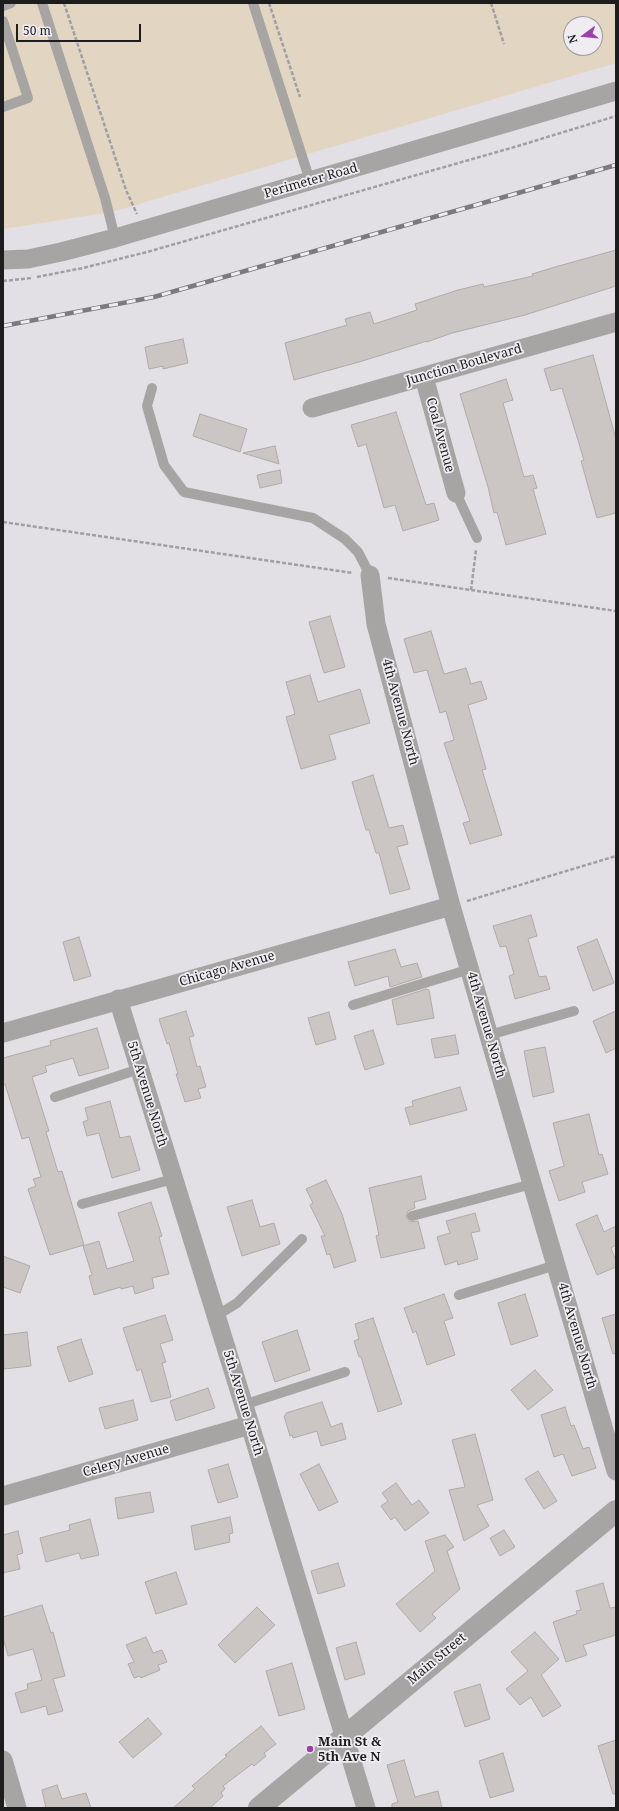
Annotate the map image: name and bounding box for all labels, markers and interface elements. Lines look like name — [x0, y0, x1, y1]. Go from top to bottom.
scale bar — [18, 16, 143, 42]
north arrow — [563, 16, 603, 56]
text: 50 m — [23, 22, 51, 39]
text: N — [564, 33, 580, 45]
street label: Perimeter Road — [262, 160, 360, 202]
street label: Junction Boulevard — [404, 341, 524, 389]
street label: Coal Avenue — [423, 396, 457, 474]
street label: 4th Avenue North — [378, 657, 422, 767]
street label: Chicago Avenue — [178, 948, 276, 990]
street label: 4th Avenue North — [463, 970, 509, 1080]
street label: 5th Avenue North — [124, 1039, 170, 1149]
street label: 4th Avenue North — [554, 1281, 600, 1391]
street label: 5th Avenue North — [220, 1348, 266, 1458]
street label: Celery Avenue — [81, 1441, 171, 1481]
street label: Main Street — [405, 1630, 469, 1688]
place label: Main St & 5th Ave N — [318, 1734, 381, 1765]
marker: Main St & 5th Ave N — [305, 1744, 315, 1754]

